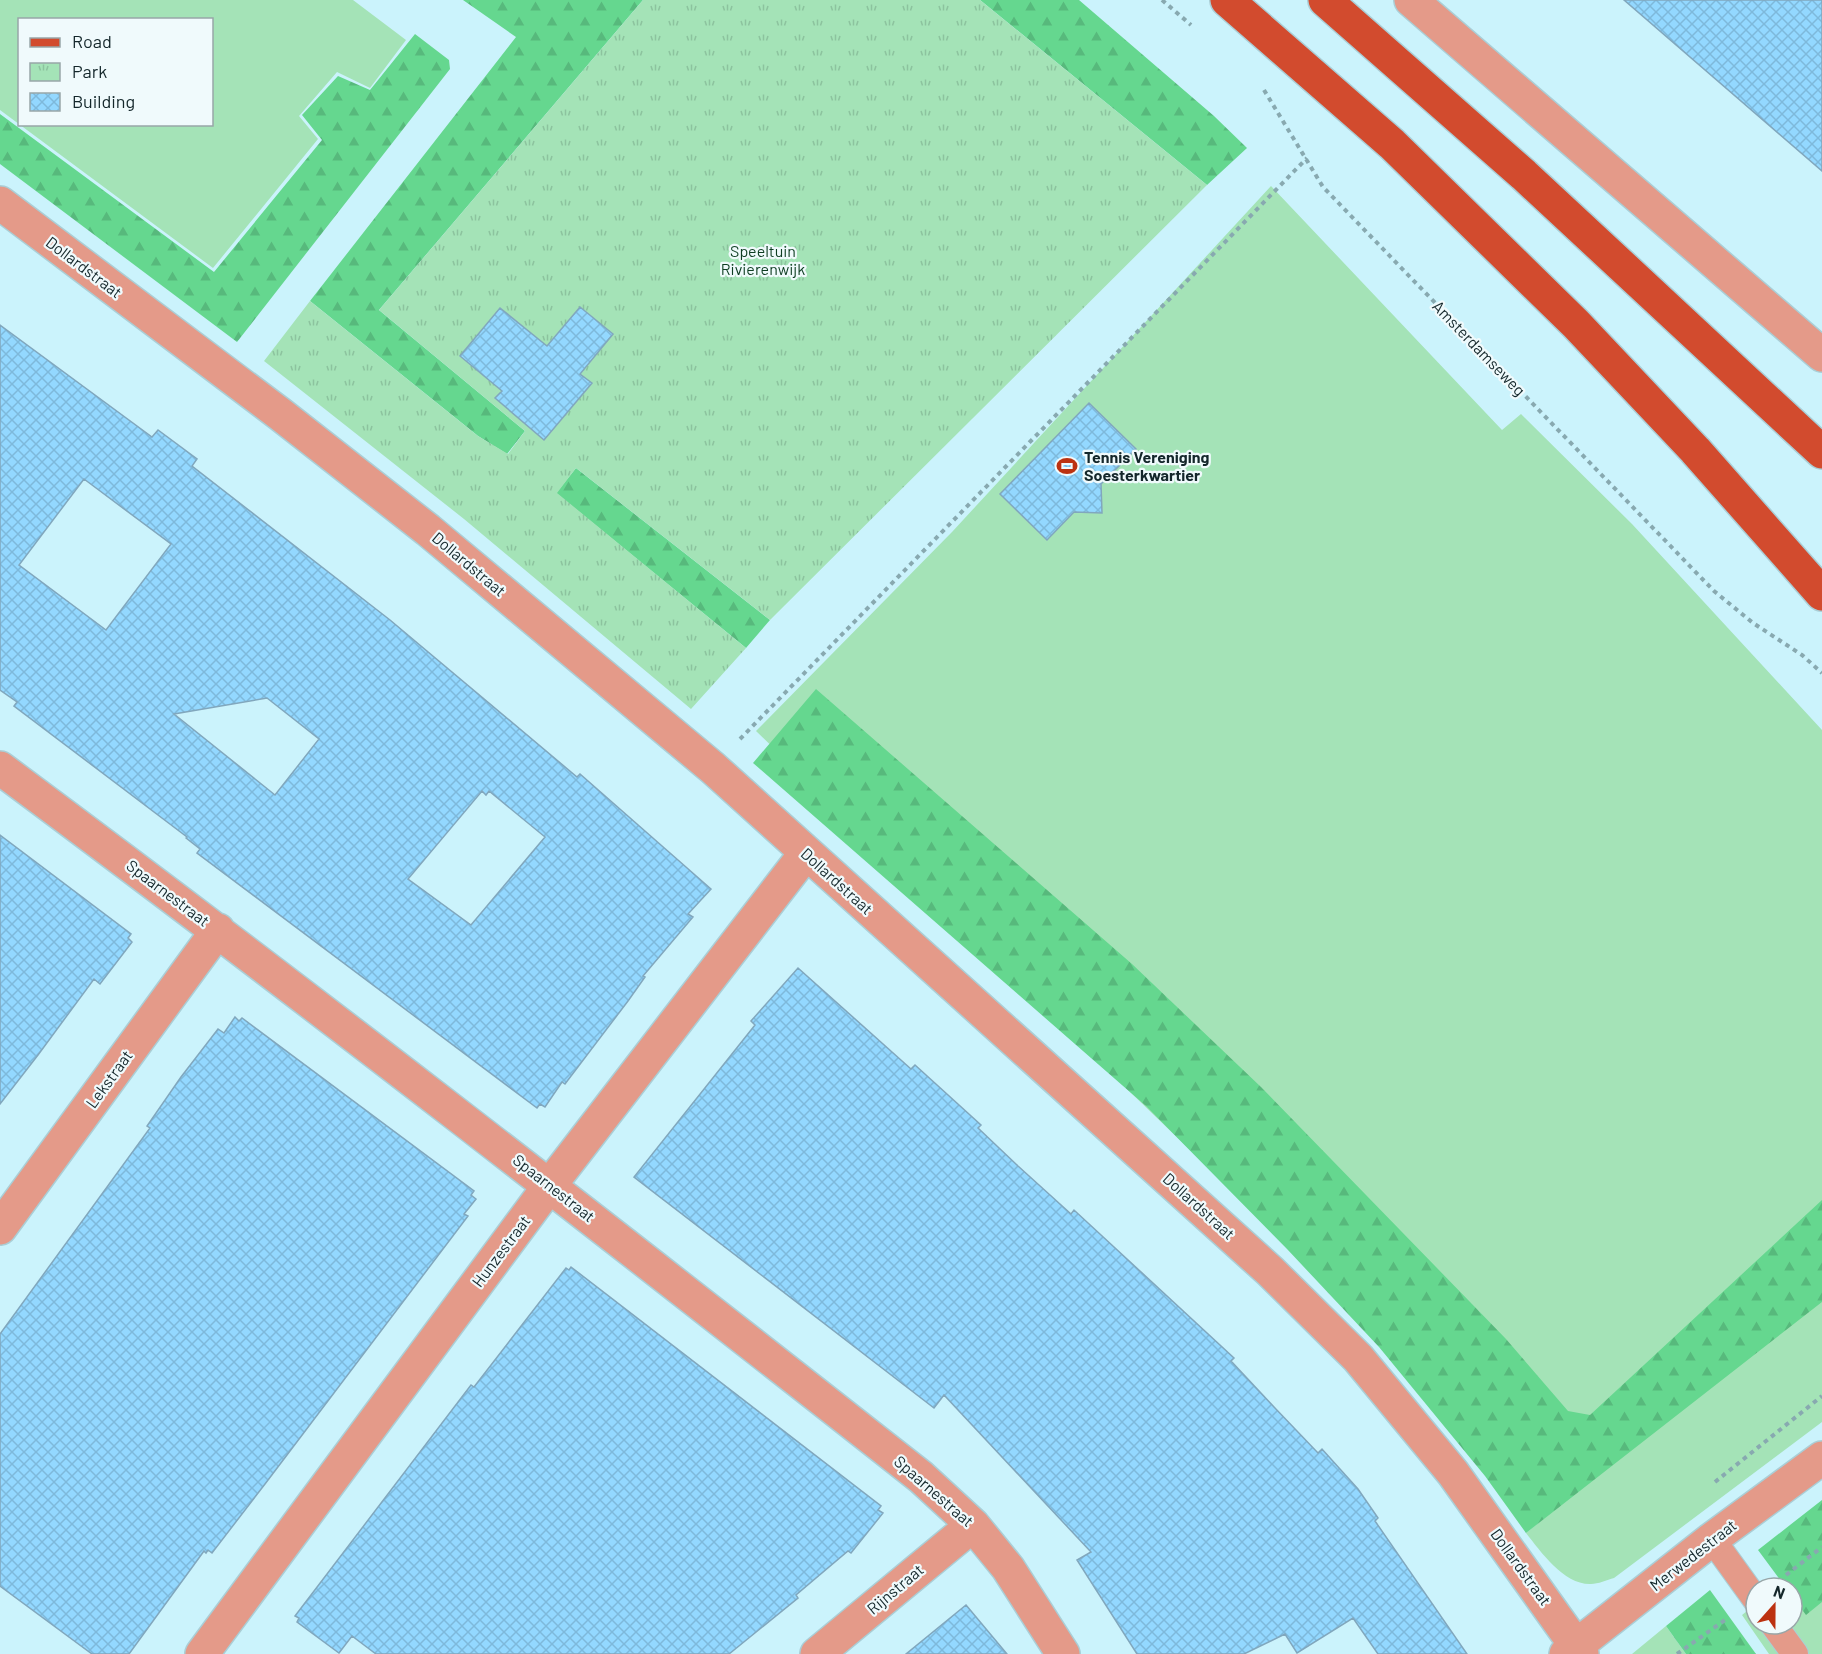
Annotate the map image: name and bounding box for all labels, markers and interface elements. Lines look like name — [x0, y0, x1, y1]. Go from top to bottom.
legend — [18, 18, 213, 126]
text: Road — [72, 30, 112, 52]
text: Park — [72, 60, 107, 82]
text: Building — [72, 90, 135, 112]
street label: Dollardstraat — [43, 232, 126, 301]
park label: Speeltuin Rivierenwijk — [721, 241, 805, 278]
street label: Amsterdamseweg — [1429, 296, 1530, 399]
place label: Tennis Vereniging Soesterkwartier — [1084, 447, 1209, 484]
sports icon: Tennis Vereniging Soesterkwartier — [1055, 454, 1079, 478]
street label: Dollardstraat — [429, 527, 510, 600]
street label: Dollardstraat — [798, 843, 877, 918]
street label: Spaarnestraat — [123, 855, 213, 930]
street label: Lekstraat — [81, 1046, 136, 1111]
street label: Spaarnestraat — [510, 1150, 599, 1225]
street label: Dollardstraat — [1160, 1168, 1239, 1243]
street label: Hunzestraat — [468, 1211, 534, 1290]
street label: Spaarnestraat — [891, 1451, 978, 1530]
street label: Merwedestraat — [1646, 1515, 1740, 1594]
street label: Dollardstraat — [1487, 1525, 1556, 1609]
street label: Rijnstraat — [863, 1560, 927, 1618]
north arrow — [1744, 1576, 1804, 1636]
text: N — [1771, 1581, 1788, 1602]

